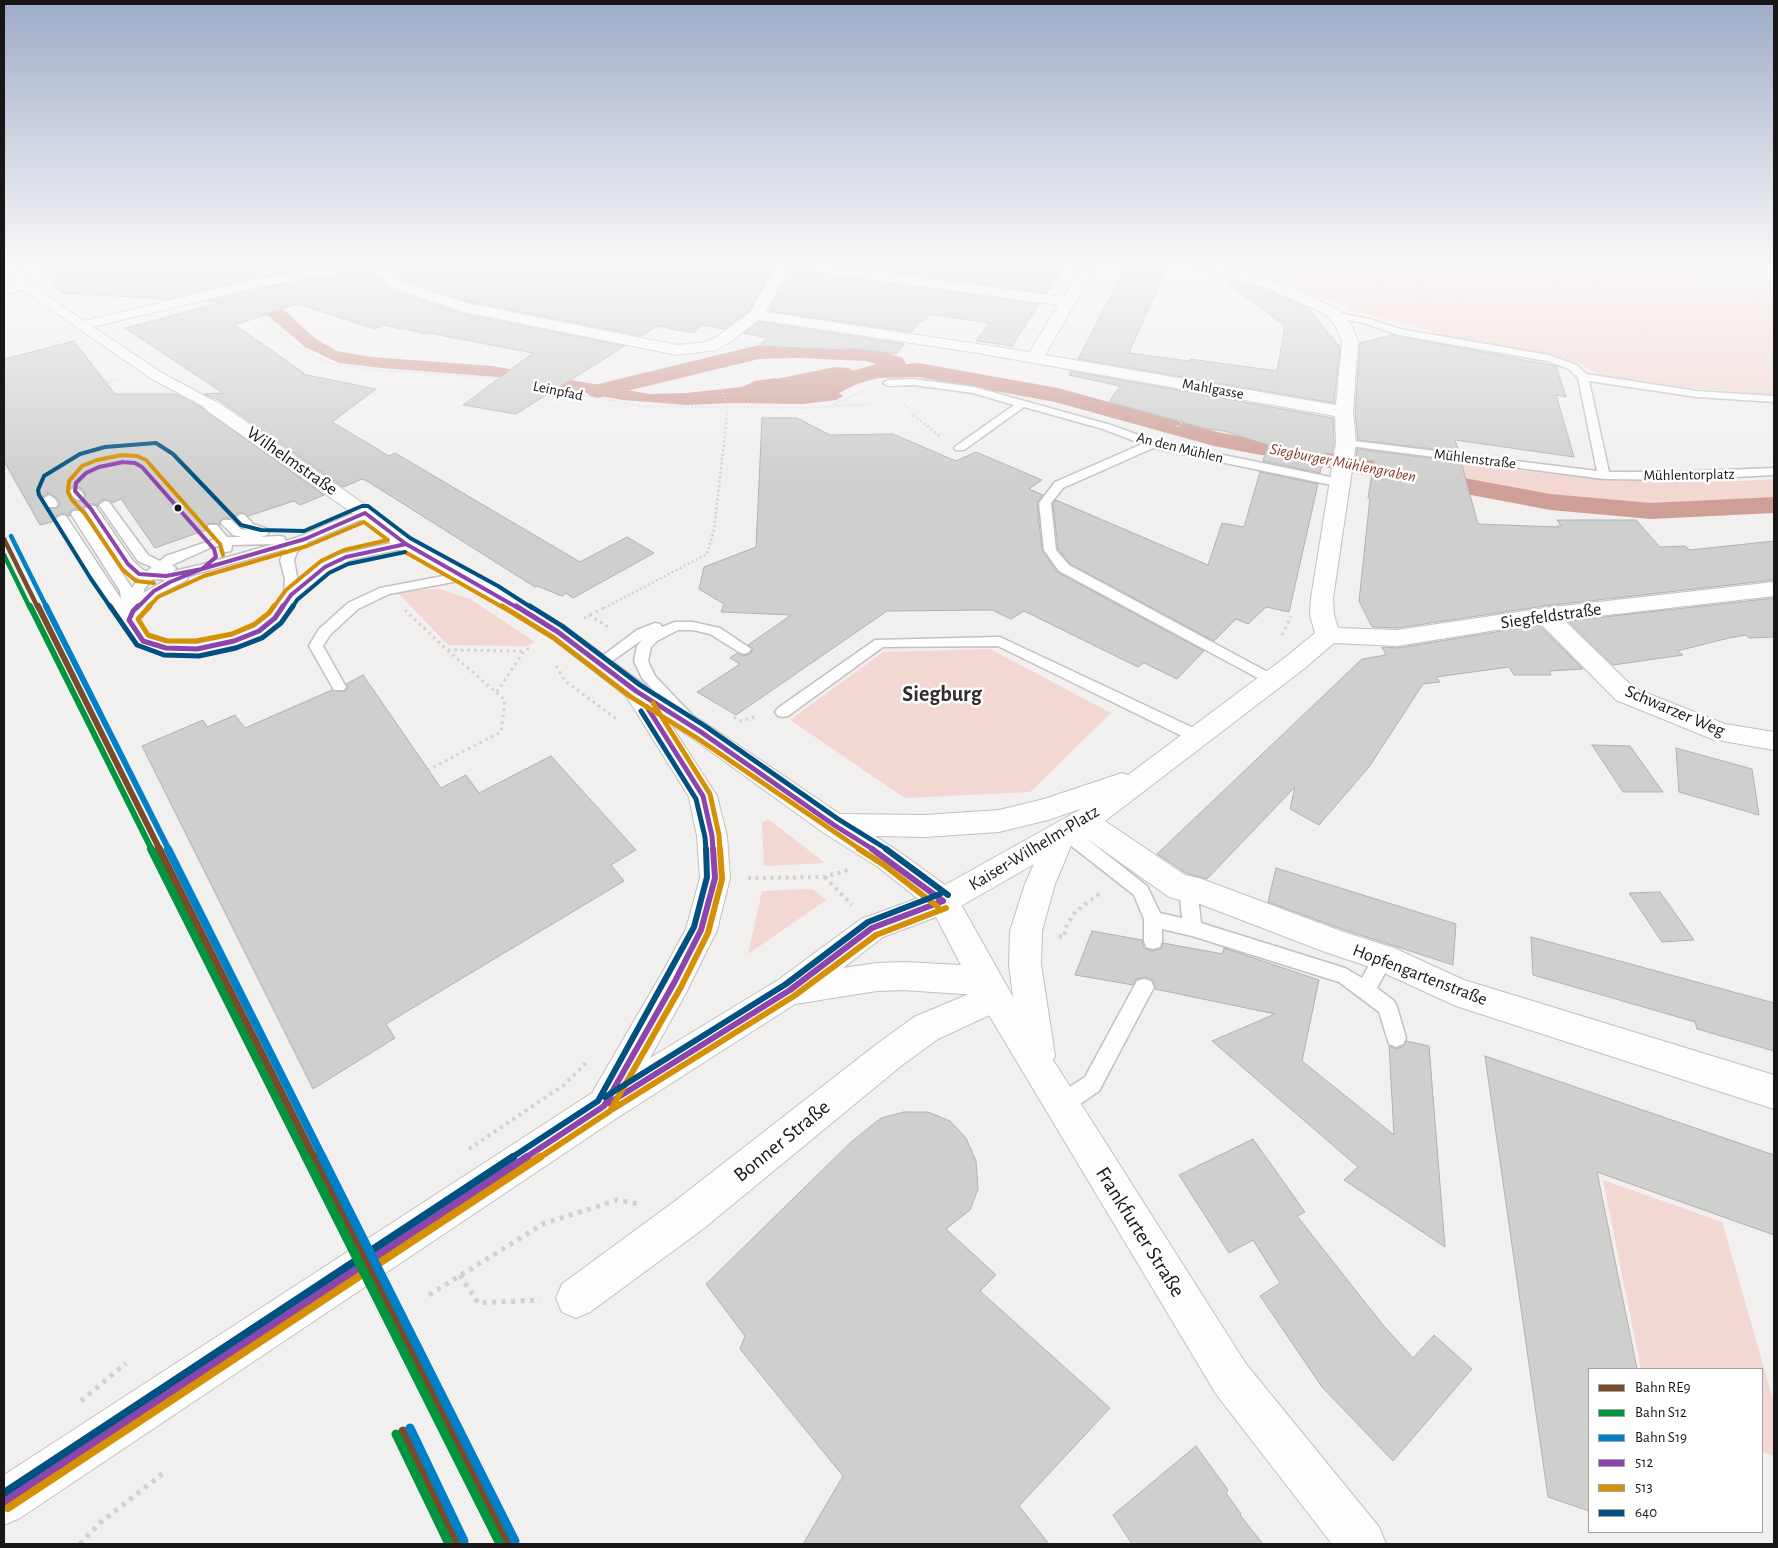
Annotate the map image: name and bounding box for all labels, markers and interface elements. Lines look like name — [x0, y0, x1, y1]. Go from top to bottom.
street label: Mahlgasse — [1181, 375, 1245, 403]
street label: Leinpfad — [531, 377, 585, 405]
street label: Wilhelmstraße — [242, 422, 342, 500]
street label: An den Mühlen — [1135, 429, 1225, 467]
water label: Siegburger Mühlengraben — [1268, 439, 1418, 487]
street label: Mühlenstraße — [1433, 445, 1517, 473]
street label: Mühlentorplatz — [1643, 465, 1735, 485]
unlabelled marker — [173, 503, 183, 513]
street label: Siegfeldstraße — [1499, 598, 1603, 634]
street label: Schwarzer Weg — [1622, 680, 1728, 742]
district label: Siegburg — [902, 681, 982, 707]
street label: Kaiser-Wilhelm-Platz — [965, 801, 1103, 895]
street label: Hopfengartenstraße — [1350, 939, 1490, 1011]
street label: Bonner Straße — [729, 1094, 835, 1188]
street label: Frankfurter Straße — [1090, 1162, 1190, 1302]
legend — [1588, 1368, 1763, 1533]
text: Bahn RE9 — [1635, 1380, 1690, 1395]
text: Bahn S12 — [1635, 1405, 1687, 1420]
text: Bahn S19 — [1635, 1430, 1687, 1445]
text: 512 — [1635, 1455, 1653, 1470]
text: 513 — [1635, 1480, 1653, 1495]
text: 640 — [1635, 1505, 1657, 1520]

